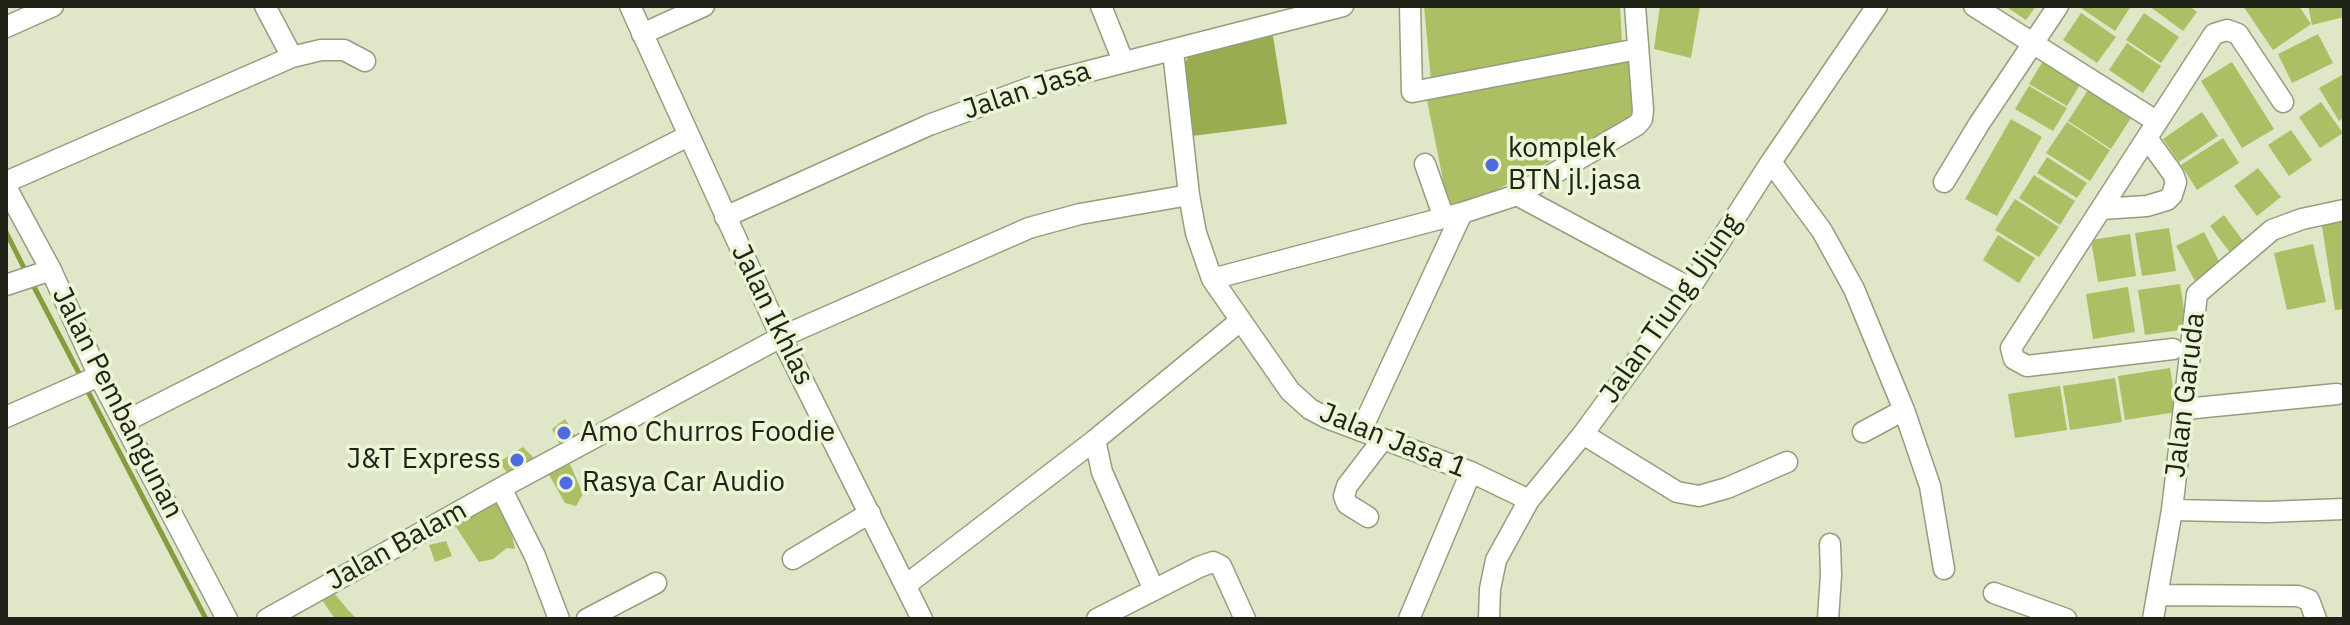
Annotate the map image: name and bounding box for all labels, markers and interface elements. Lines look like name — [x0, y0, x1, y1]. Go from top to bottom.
street label: Jalan Jasa — [959, 55, 1095, 127]
place label: komplek BTN jl.jasa — [1508, 132, 1641, 198]
marker: komplek BTN jl.jasa — [1483, 156, 1501, 174]
street label: Jalan Tiung Ujung — [1593, 208, 1749, 410]
street label: Jalan Ikhlas — [724, 239, 820, 391]
street label: Jalan Pembangunan — [44, 282, 190, 524]
street label: Jalan Garuda — [2159, 311, 2213, 479]
street label: Jalan Jasa 1 — [1315, 396, 1471, 486]
place label: Amo Churros Foodie — [580, 416, 835, 450]
marker: Amo Churros Foodie — [555, 424, 573, 442]
place label: J&T Express — [347, 443, 501, 477]
marker: J&T Express — [508, 451, 526, 469]
place label: Rasya Car Audio — [582, 466, 785, 500]
marker: Rasya Car Audio — [557, 474, 575, 492]
street label: Jalan Balam — [321, 494, 473, 598]

